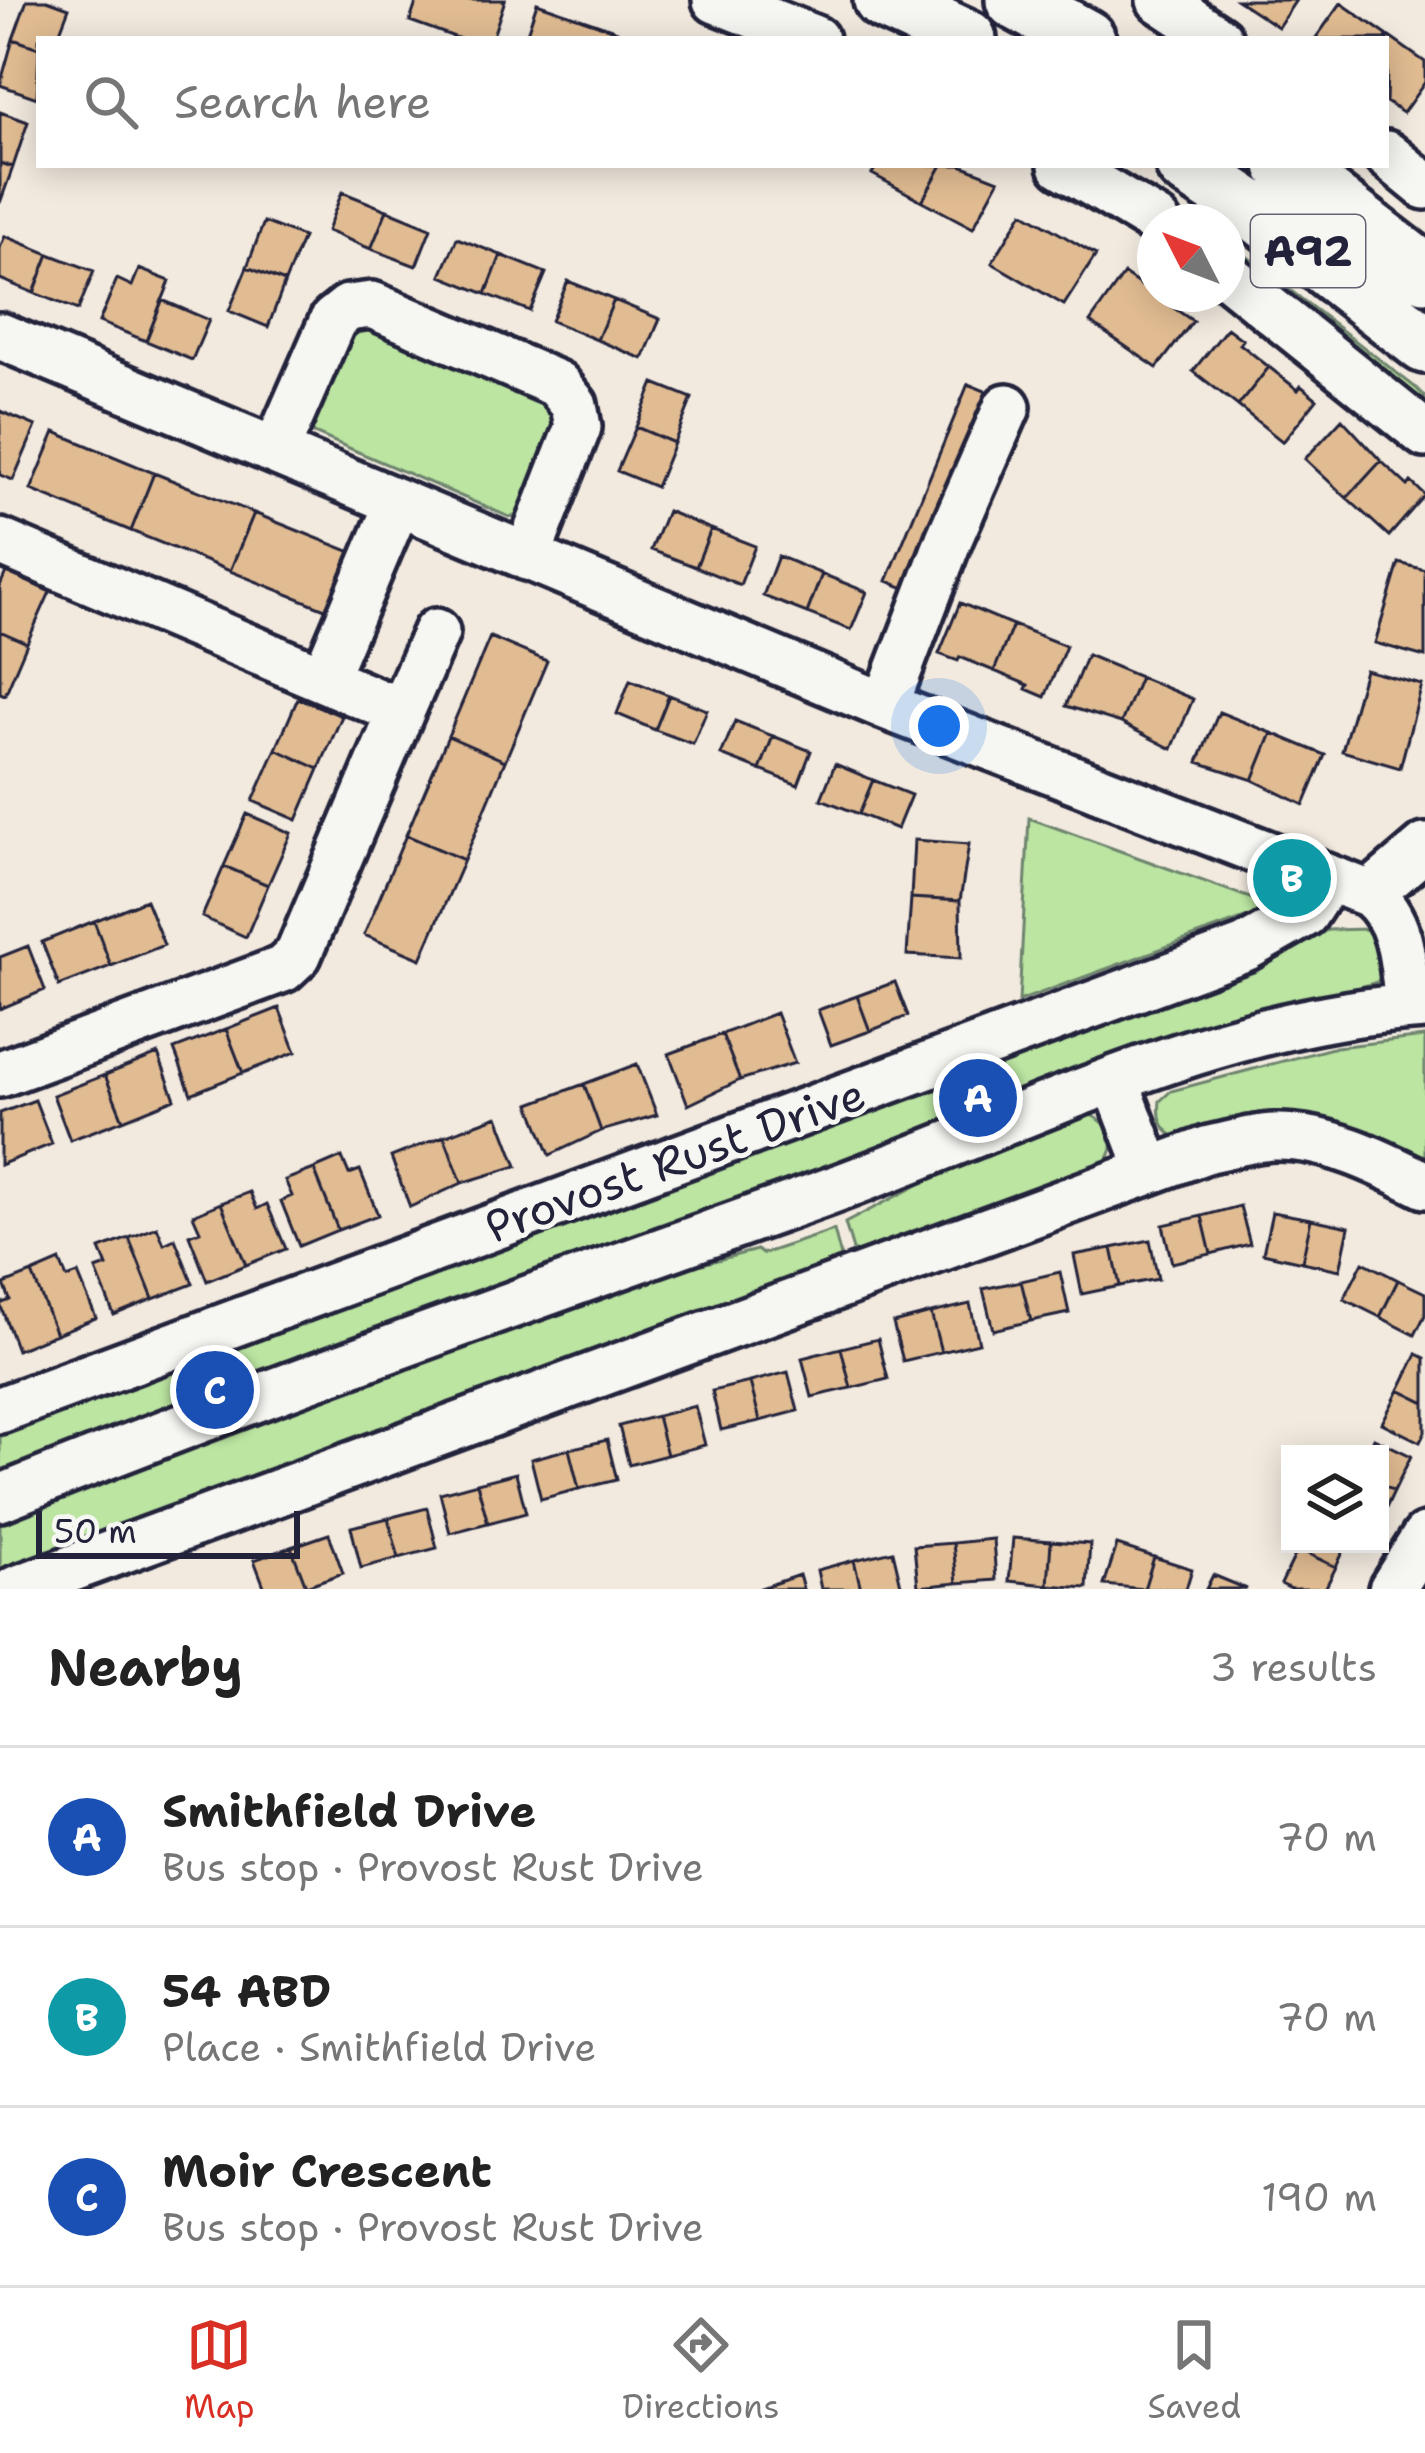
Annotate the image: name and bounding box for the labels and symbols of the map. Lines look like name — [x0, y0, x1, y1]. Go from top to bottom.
north arrow — [1137, 204, 1245, 312]
road number: A92 — [1251, 215, 1365, 287]
your location — [909, 696, 969, 756]
pin: B — [1253, 833, 1331, 923]
pin: A — [939, 1053, 1017, 1143]
street label: Provost Rust Drive — [477, 1063, 873, 1257]
pin: C — [176, 1345, 254, 1435]
scale bar — [36, 1505, 300, 1558]

